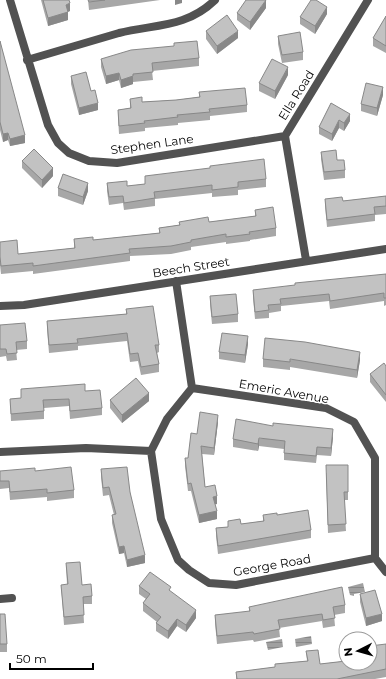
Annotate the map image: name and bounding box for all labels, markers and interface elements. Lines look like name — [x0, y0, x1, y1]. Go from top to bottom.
street label: Ella Road — [275, 67, 317, 123]
street label: Stephen Lane — [110, 131, 194, 157]
street label: Beech Street — [151, 253, 231, 280]
street label: Emeric Avenue — [238, 376, 330, 406]
street label: George Road — [232, 551, 312, 579]
north arrow — [338, 631, 378, 671]
scale bar — [10, 645, 93, 671]
text: N — [341, 647, 355, 657]
text: 50 m — [16, 651, 47, 666]

